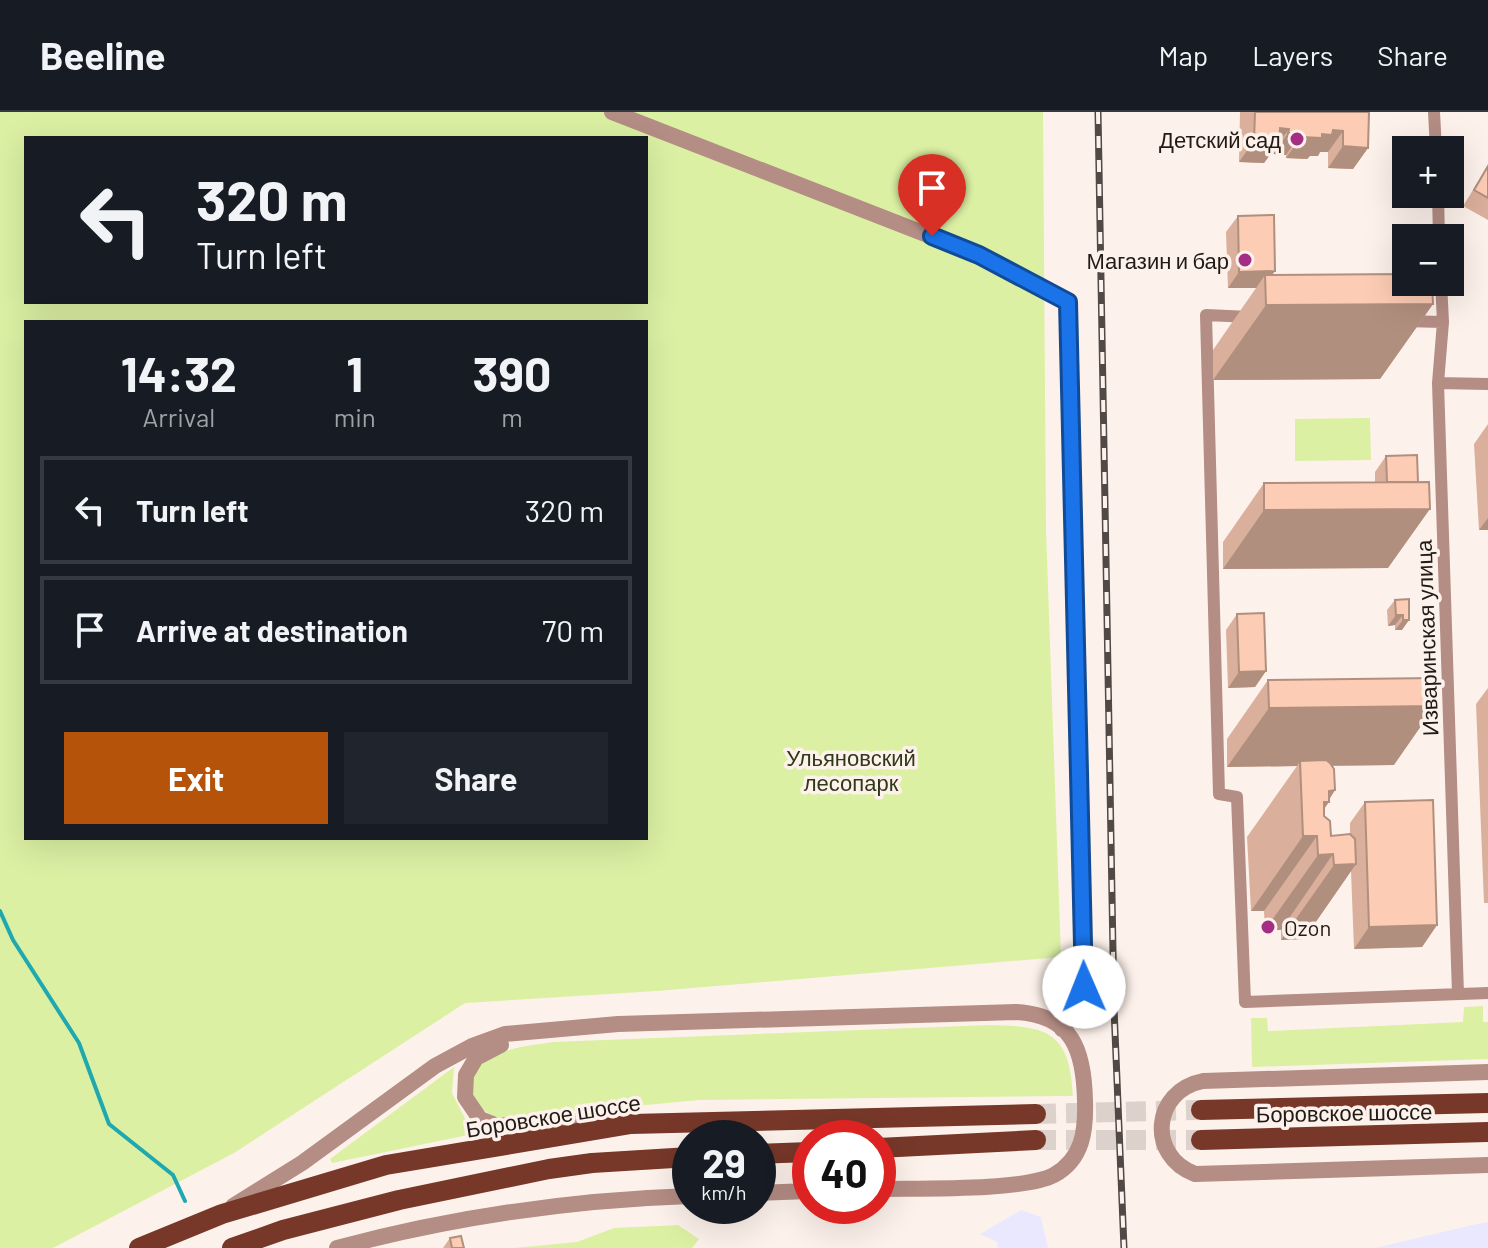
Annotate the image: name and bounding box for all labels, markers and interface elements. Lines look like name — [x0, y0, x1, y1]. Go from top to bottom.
text: Beeline — [40, 32, 165, 78]
text: Map — [1158, 38, 1208, 72]
text: Layers — [1252, 38, 1333, 72]
text: Share — [1377, 38, 1448, 72]
place label: Детский сад — [1159, 126, 1281, 153]
marker: Детский сад — [1288, 130, 1306, 148]
map controls — [1392, 136, 1464, 296]
button: + — [1392, 136, 1464, 208]
pin — [898, 154, 966, 236]
text: 320 m — [196, 165, 347, 232]
icon: arrive — [910, 166, 954, 210]
icon: left — [64, 168, 168, 272]
button: − — [1392, 224, 1464, 296]
text: Turn left — [196, 233, 327, 276]
place label: Магазин и бар — [1086, 247, 1229, 274]
marker: Магазин и бар — [1236, 251, 1254, 269]
text: 14:32 — [121, 344, 237, 402]
text: 1 — [346, 344, 363, 402]
text: 390 — [473, 344, 551, 402]
text: Arrival — [143, 401, 215, 432]
text: min — [334, 401, 376, 432]
text: m — [501, 401, 523, 432]
icon: left — [68, 488, 112, 532]
text: Turn left — [136, 492, 249, 528]
text: 320 m — [525, 492, 604, 528]
street label: Изваринская улица — [1410, 539, 1443, 737]
icon: arrive — [68, 608, 112, 652]
text: Arrive at destination — [136, 612, 408, 648]
text: 70 m — [542, 612, 604, 648]
button: Exit — [64, 732, 328, 824]
button: Share — [344, 732, 608, 824]
park label: Ульяновский лесопарк — [786, 744, 916, 796]
place label: Ozon — [1284, 914, 1331, 940]
marker: Ozon — [1259, 918, 1277, 936]
position arrow — [1042, 945, 1126, 1029]
street label: Боровское шоссе — [464, 1088, 642, 1143]
street label: Боровское шоссе — [1256, 1097, 1432, 1128]
speed limit sign: 40 — [792, 1120, 896, 1224]
text: 29 — [702, 1138, 746, 1186]
text: km/h — [701, 1180, 747, 1204]

